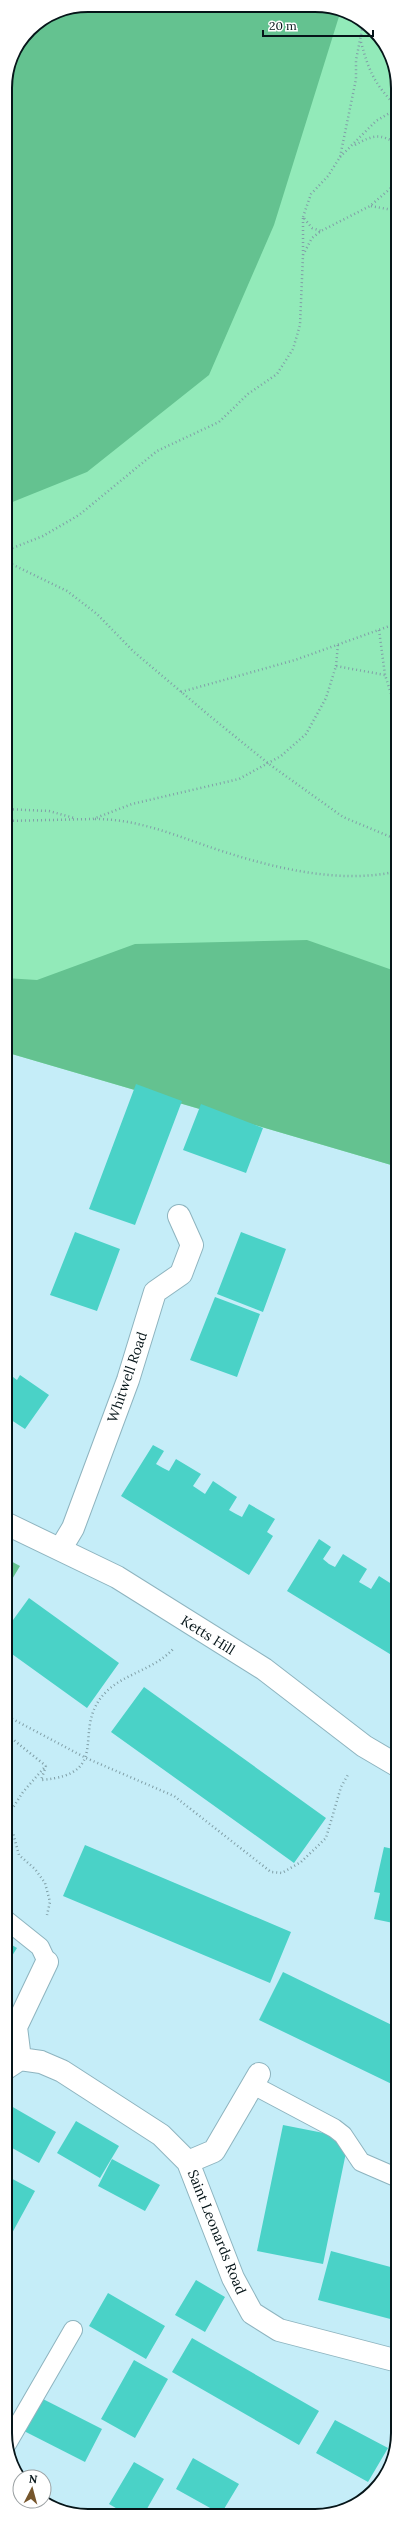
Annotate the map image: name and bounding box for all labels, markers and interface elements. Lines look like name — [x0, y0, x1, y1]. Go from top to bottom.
scale bar — [263, 12, 373, 38]
text: 20 m — [269, 18, 297, 33]
street label: Whitwell Road — [103, 1329, 151, 1425]
street label: Ketts Hill — [178, 1611, 239, 1659]
street label: Saint Leonards Road — [184, 2167, 250, 2297]
north arrow — [12, 2469, 52, 2509]
text: N — [28, 2472, 38, 2487]

